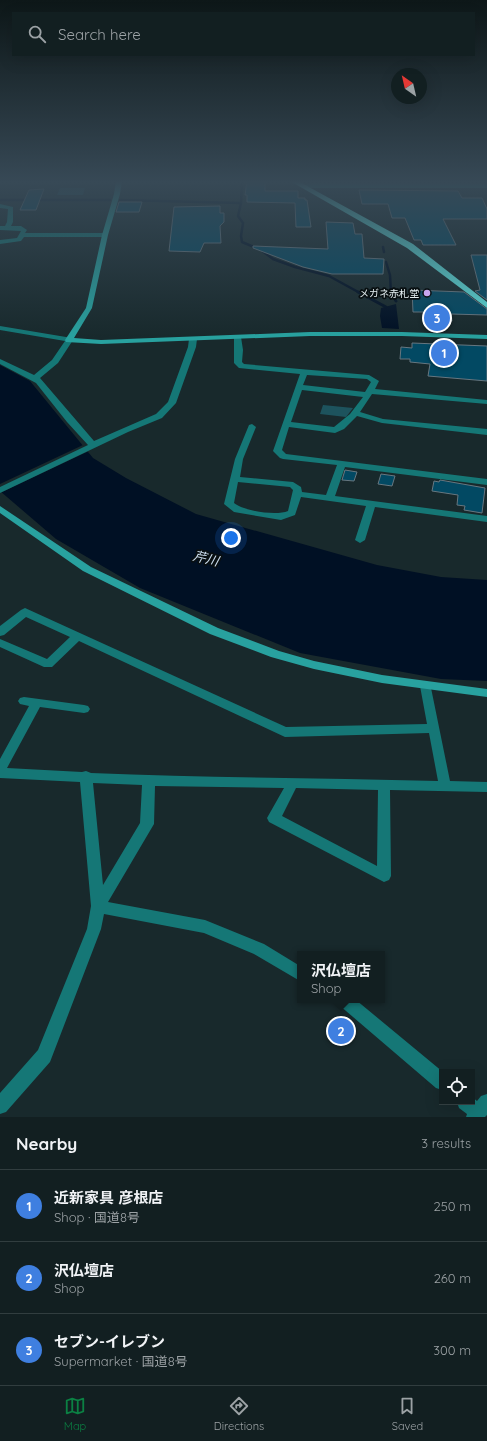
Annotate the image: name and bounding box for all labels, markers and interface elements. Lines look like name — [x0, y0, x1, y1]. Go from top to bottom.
search box — [12, 12, 475, 56]
icon: search — [26, 23, 48, 45]
text: Search here — [58, 25, 141, 44]
north arrow — [391, 68, 427, 104]
place label: メガネ赤札堂 — [359, 287, 419, 300]
marker: メガネ赤札堂 — [422, 288, 432, 298]
pin: 3 — [424, 303, 450, 333]
pin: 1 — [431, 338, 457, 368]
your location — [221, 528, 241, 548]
water label: 芹川 — [191, 547, 222, 569]
popup — [297, 951, 385, 1003]
text: 沢仏壇店 — [311, 961, 371, 980]
text: Shop — [311, 980, 341, 996]
pin: 2 — [328, 1016, 354, 1046]
map controls — [439, 1069, 475, 1105]
button: locate — [439, 1069, 475, 1105]
text: Nearby — [16, 1133, 77, 1154]
text: 3 results — [421, 1135, 471, 1151]
text: 近新家具 彦根店 — [54, 1188, 163, 1207]
text: 1 — [26, 1198, 32, 1214]
text: 250 m — [434, 1198, 471, 1214]
text: Shop · 国道8号 — [54, 1209, 140, 1225]
text: 沢仏壇店 — [54, 1261, 114, 1280]
text: 2 — [25, 1270, 33, 1286]
text: 260 m — [434, 1270, 471, 1286]
text: Shop — [54, 1280, 84, 1296]
text: セブン-イレブン — [54, 1332, 165, 1351]
text: 3 — [26, 1342, 32, 1358]
text: 300 m — [433, 1342, 471, 1358]
text: Supermarket · 国道8号 — [54, 1353, 188, 1369]
tab: Map — [64, 1395, 86, 1433]
tab: Directions — [214, 1395, 264, 1433]
tab: Saved — [392, 1395, 423, 1433]

